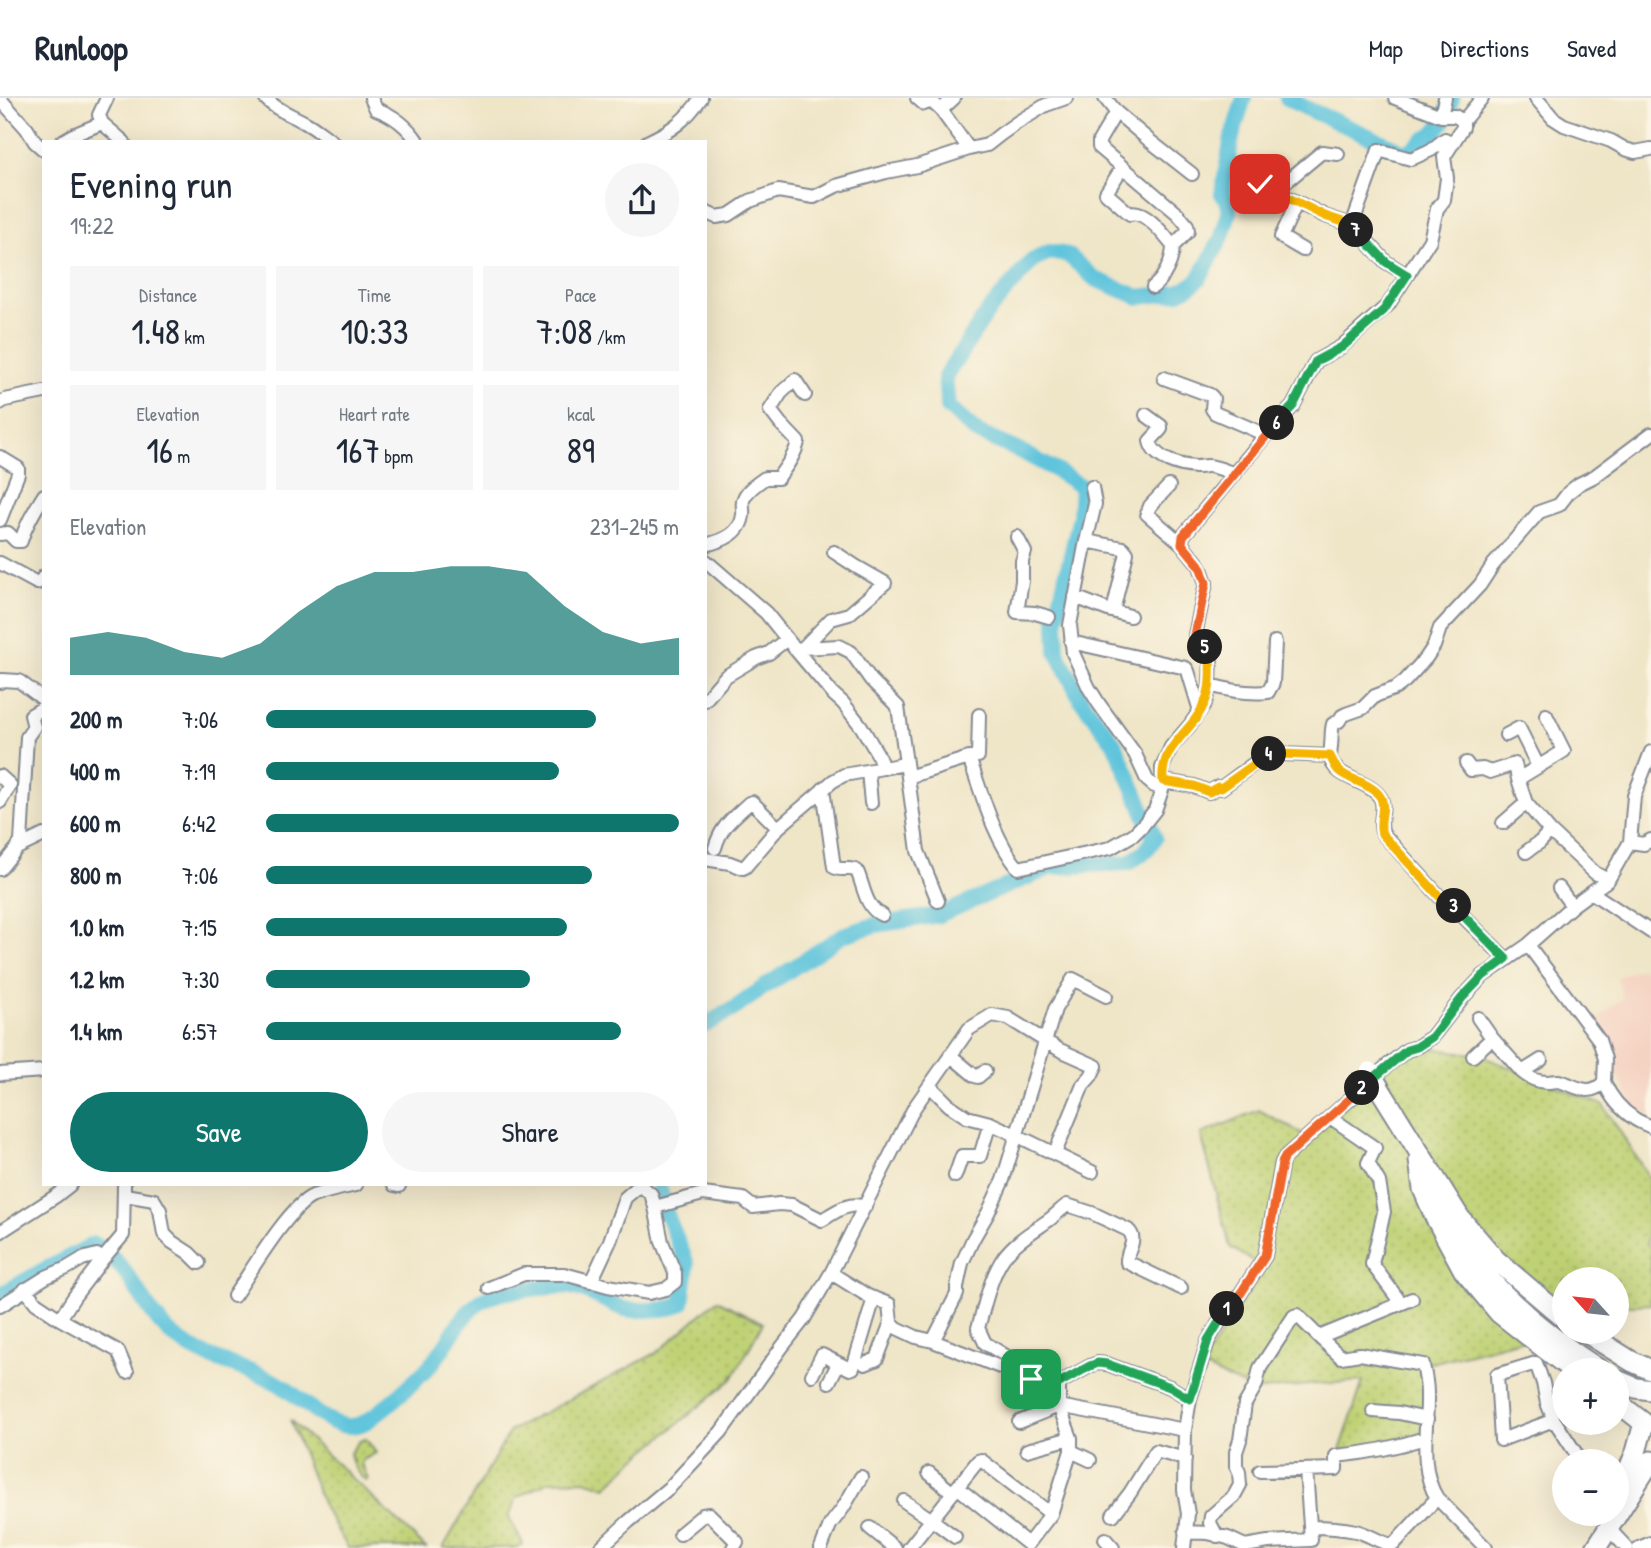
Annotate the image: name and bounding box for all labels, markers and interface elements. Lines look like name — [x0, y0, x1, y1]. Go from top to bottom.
text: Runloop — [35, 26, 128, 70]
text: Map — [1369, 32, 1403, 64]
text: Directions — [1441, 32, 1529, 64]
text: Saved — [1567, 32, 1616, 64]
pin — [1230, 154, 1290, 214]
text: Evening run — [70, 158, 233, 210]
button: share — [605, 163, 679, 237]
icon: check — [1241, 165, 1279, 203]
text: 19:22 — [70, 210, 114, 241]
pin: 7 — [1338, 212, 1374, 248]
text: 7 — [1351, 216, 1360, 242]
text: Distance — [139, 282, 197, 308]
text: Time — [358, 282, 391, 308]
text: Pace — [565, 282, 597, 308]
text: 1.48 — [131, 308, 180, 355]
text: 10:33 — [341, 308, 408, 355]
text: 7:08 — [536, 308, 592, 355]
text: km — [180, 324, 205, 350]
text: /km — [592, 324, 626, 350]
text: Elevation — [137, 401, 200, 427]
text: Heart rate — [339, 401, 410, 427]
text: kcal — [567, 401, 595, 427]
pin: 6 — [1260, 406, 1294, 440]
text: 6 — [1273, 409, 1280, 435]
text: 16 — [146, 427, 173, 474]
text: 167 — [336, 427, 380, 474]
text: 89 — [567, 427, 595, 474]
text: m — [173, 443, 190, 469]
text: bpm — [380, 443, 413, 469]
text: Elevation — [70, 511, 146, 542]
text: 231–245 m — [590, 511, 679, 542]
pin: 5 — [1188, 630, 1222, 664]
text: 5 — [1200, 633, 1209, 659]
text: 200 m — [70, 704, 122, 735]
text: 7:06 — [182, 704, 218, 735]
pin: 4 — [1252, 736, 1286, 772]
text: 4 — [1265, 740, 1272, 766]
text: 400 m — [70, 756, 120, 787]
text: 7:19 — [182, 756, 216, 787]
text: 600 m — [70, 808, 121, 839]
text: 6:42 — [182, 808, 216, 839]
text: 800 m — [70, 860, 122, 891]
text: 7:06 — [182, 860, 218, 891]
pin: 3 — [1436, 888, 1472, 924]
text: 3 — [1449, 892, 1458, 918]
text: 1.0 km — [70, 912, 124, 943]
text: 7:15 — [182, 912, 217, 943]
text: 1.2 km — [70, 964, 125, 995]
text: 7:30 — [182, 964, 219, 995]
text: 1.4 km — [70, 1016, 122, 1047]
text: 6:57 — [182, 1016, 218, 1047]
pin: 2 — [1344, 1070, 1380, 1105]
text: 2 — [1357, 1074, 1366, 1100]
button: Save — [70, 1092, 368, 1172]
button: Share — [382, 1092, 679, 1172]
north arrow — [1552, 1267, 1629, 1344]
map controls — [1552, 1267, 1629, 1526]
pin: 1 — [1210, 1292, 1244, 1326]
text: 1 — [1223, 1295, 1230, 1321]
pin — [1001, 1349, 1061, 1409]
button: + — [1552, 1358, 1629, 1435]
icon: arrive — [1012, 1360, 1050, 1398]
button: − — [1552, 1449, 1629, 1526]

